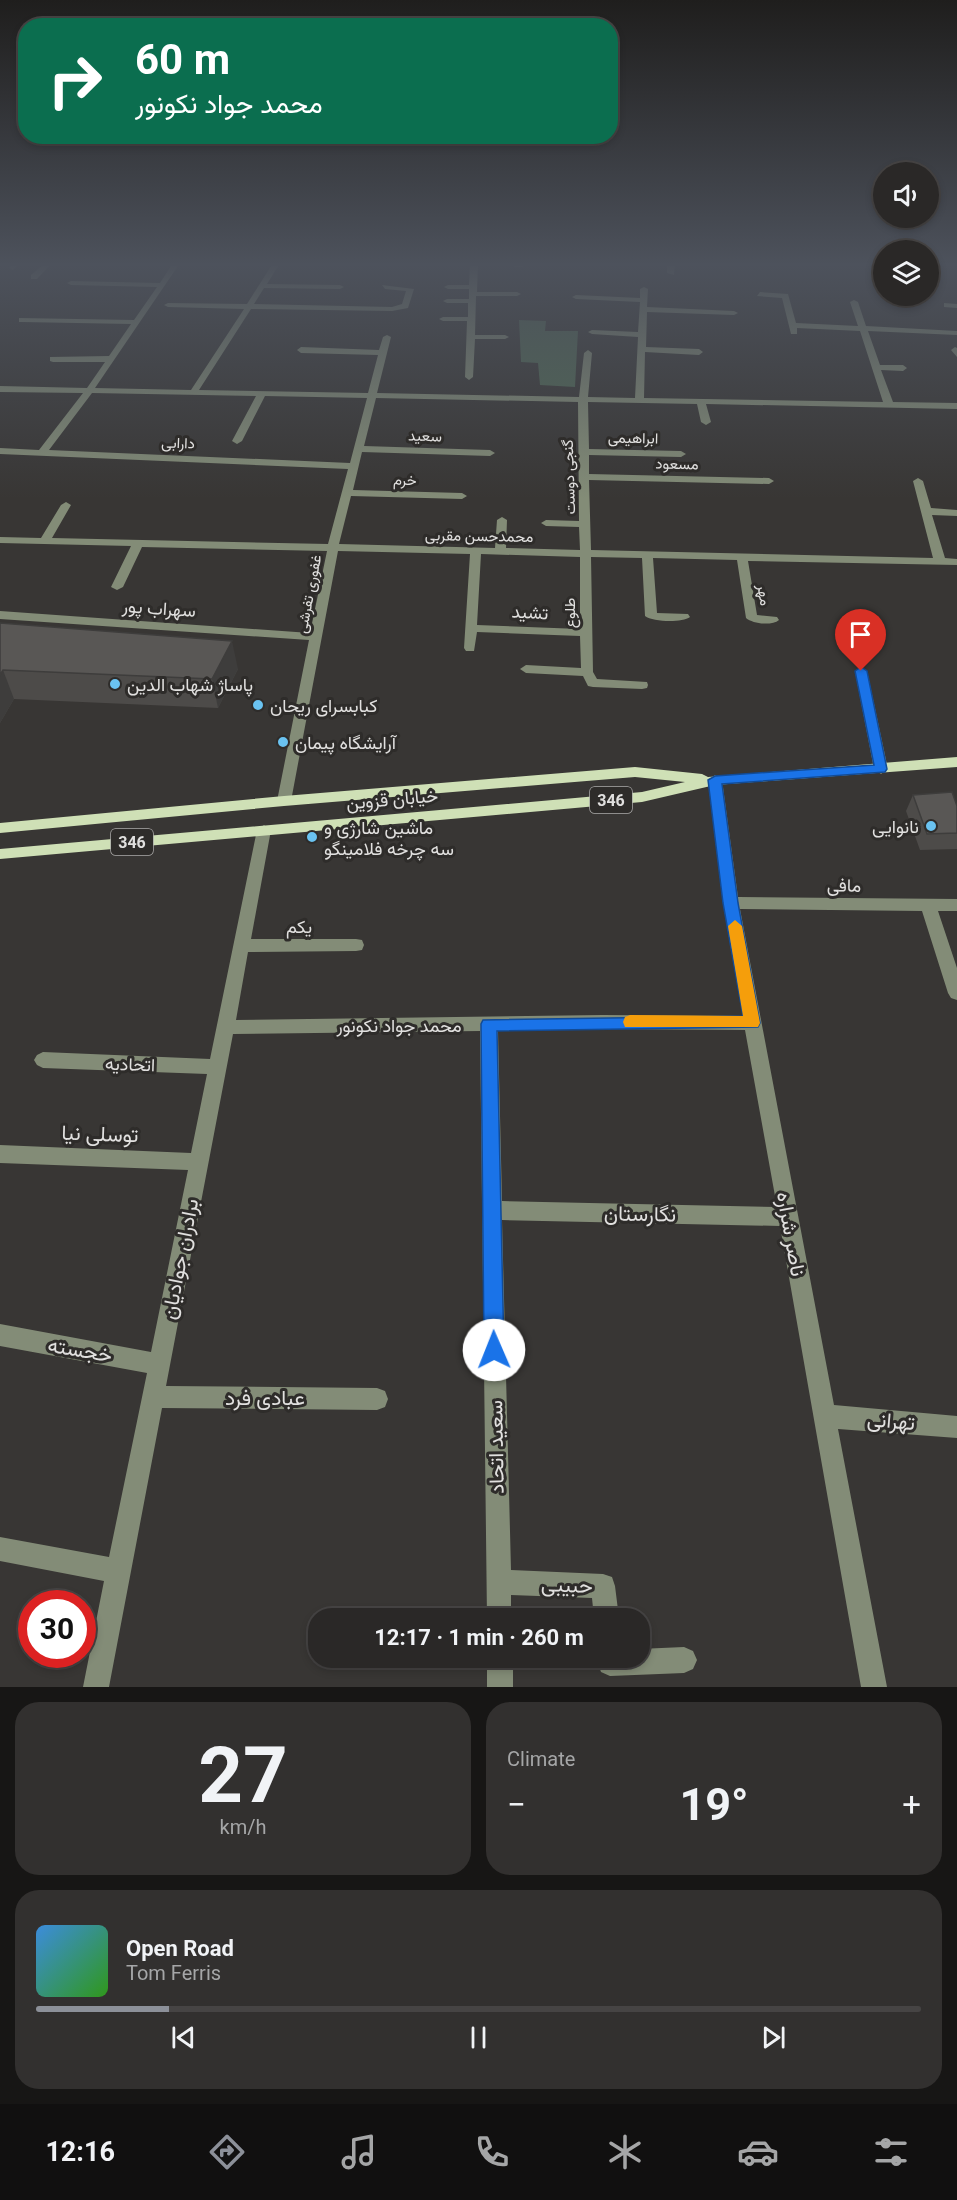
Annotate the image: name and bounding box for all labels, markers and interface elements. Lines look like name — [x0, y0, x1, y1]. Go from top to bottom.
text: 60 m — [135, 35, 230, 84]
icon: right — [36, 42, 114, 120]
text: محمد جواد نکونور — [135, 88, 323, 120]
map controls — [873, 162, 939, 306]
button: sound — [873, 162, 939, 228]
button: layers — [873, 240, 939, 306]
street label: سعید — [408, 426, 442, 446]
street label: ابراهیمی — [608, 429, 658, 448]
street label: دارابی — [161, 433, 195, 454]
street label: گنجی دوست — [559, 439, 580, 515]
street label: مسعود — [655, 455, 699, 473]
street label: خرم — [393, 471, 417, 490]
street label: محمدحسن مقربی — [425, 526, 533, 547]
street label: غفوری تفرشی — [293, 553, 326, 635]
street label: مهر — [753, 582, 775, 607]
street label: سهراب پور — [120, 595, 197, 623]
street label: طلوع — [561, 598, 581, 628]
street label: تشید — [511, 601, 549, 623]
pin — [835, 609, 886, 671]
icon: arrive — [844, 618, 877, 651]
place label: پاساژ شهاب الدین — [127, 674, 253, 697]
marker: پاساژ شهاب الدین — [108, 677, 122, 691]
place label: کبابسرای ریحان — [270, 695, 377, 717]
marker: کبابسرای ریحان — [251, 698, 265, 712]
place label: آرایشگاه پیمان — [295, 732, 398, 755]
marker: آرایشگاه پیمان — [276, 735, 290, 749]
street label: خیابان قزوین — [345, 785, 439, 814]
road number: 346 — [590, 787, 632, 813]
place label: نانوایی — [872, 816, 919, 838]
place label: ماشین شارژی و سه چرخه فلامینگو — [324, 817, 454, 861]
marker: نانوایی — [924, 819, 938, 833]
road number: 346 — [111, 829, 153, 855]
marker: ماشین شارژی و سه چرخه فلامینگو — [305, 830, 319, 844]
street label: مافی — [827, 874, 861, 897]
street label: یکم — [286, 916, 312, 939]
street label: محمد جواد نکونور — [335, 1015, 462, 1037]
street label: اتحادیه — [105, 1053, 155, 1075]
street label: توسلی نیا — [61, 1121, 139, 1148]
street label: ناصر شراره — [771, 1190, 810, 1279]
street label: برادران جوادیان — [157, 1197, 204, 1322]
street label: نگارستان — [604, 1201, 676, 1228]
position arrow — [462, 1318, 526, 1382]
street label: خجسته — [46, 1333, 114, 1367]
street label: عبادی فرد — [225, 1386, 305, 1411]
street label: سعید اتحاد — [483, 1400, 509, 1494]
street label: تهرانی — [866, 1407, 916, 1436]
street label: حبیبی — [541, 1572, 593, 1598]
speed limit sign: 30 — [18, 1590, 96, 1668]
text: 12:17 · 1 min · 260 m — [374, 1625, 584, 1650]
text: 27 — [198, 1730, 288, 1821]
text: Climate — [507, 1747, 575, 1771]
text: 19° — [679, 1778, 749, 1831]
text: − — [507, 1785, 526, 1824]
text: + — [902, 1785, 921, 1824]
text: km/h — [220, 1815, 266, 1839]
text: Open Road — [126, 1936, 234, 1961]
text: Tom Ferris — [126, 1961, 221, 1985]
icon: previous — [167, 2021, 200, 2054]
icon: pause — [462, 2021, 495, 2054]
icon: next — [757, 2021, 790, 2054]
icon: directions — [206, 2131, 248, 2173]
icon: music — [338, 2131, 380, 2173]
icon: phone — [471, 2131, 513, 2173]
icon: climate — [604, 2131, 646, 2173]
icon: car — [737, 2131, 779, 2173]
icon: filters — [870, 2131, 912, 2173]
text: 12:16 — [45, 2136, 115, 2168]

